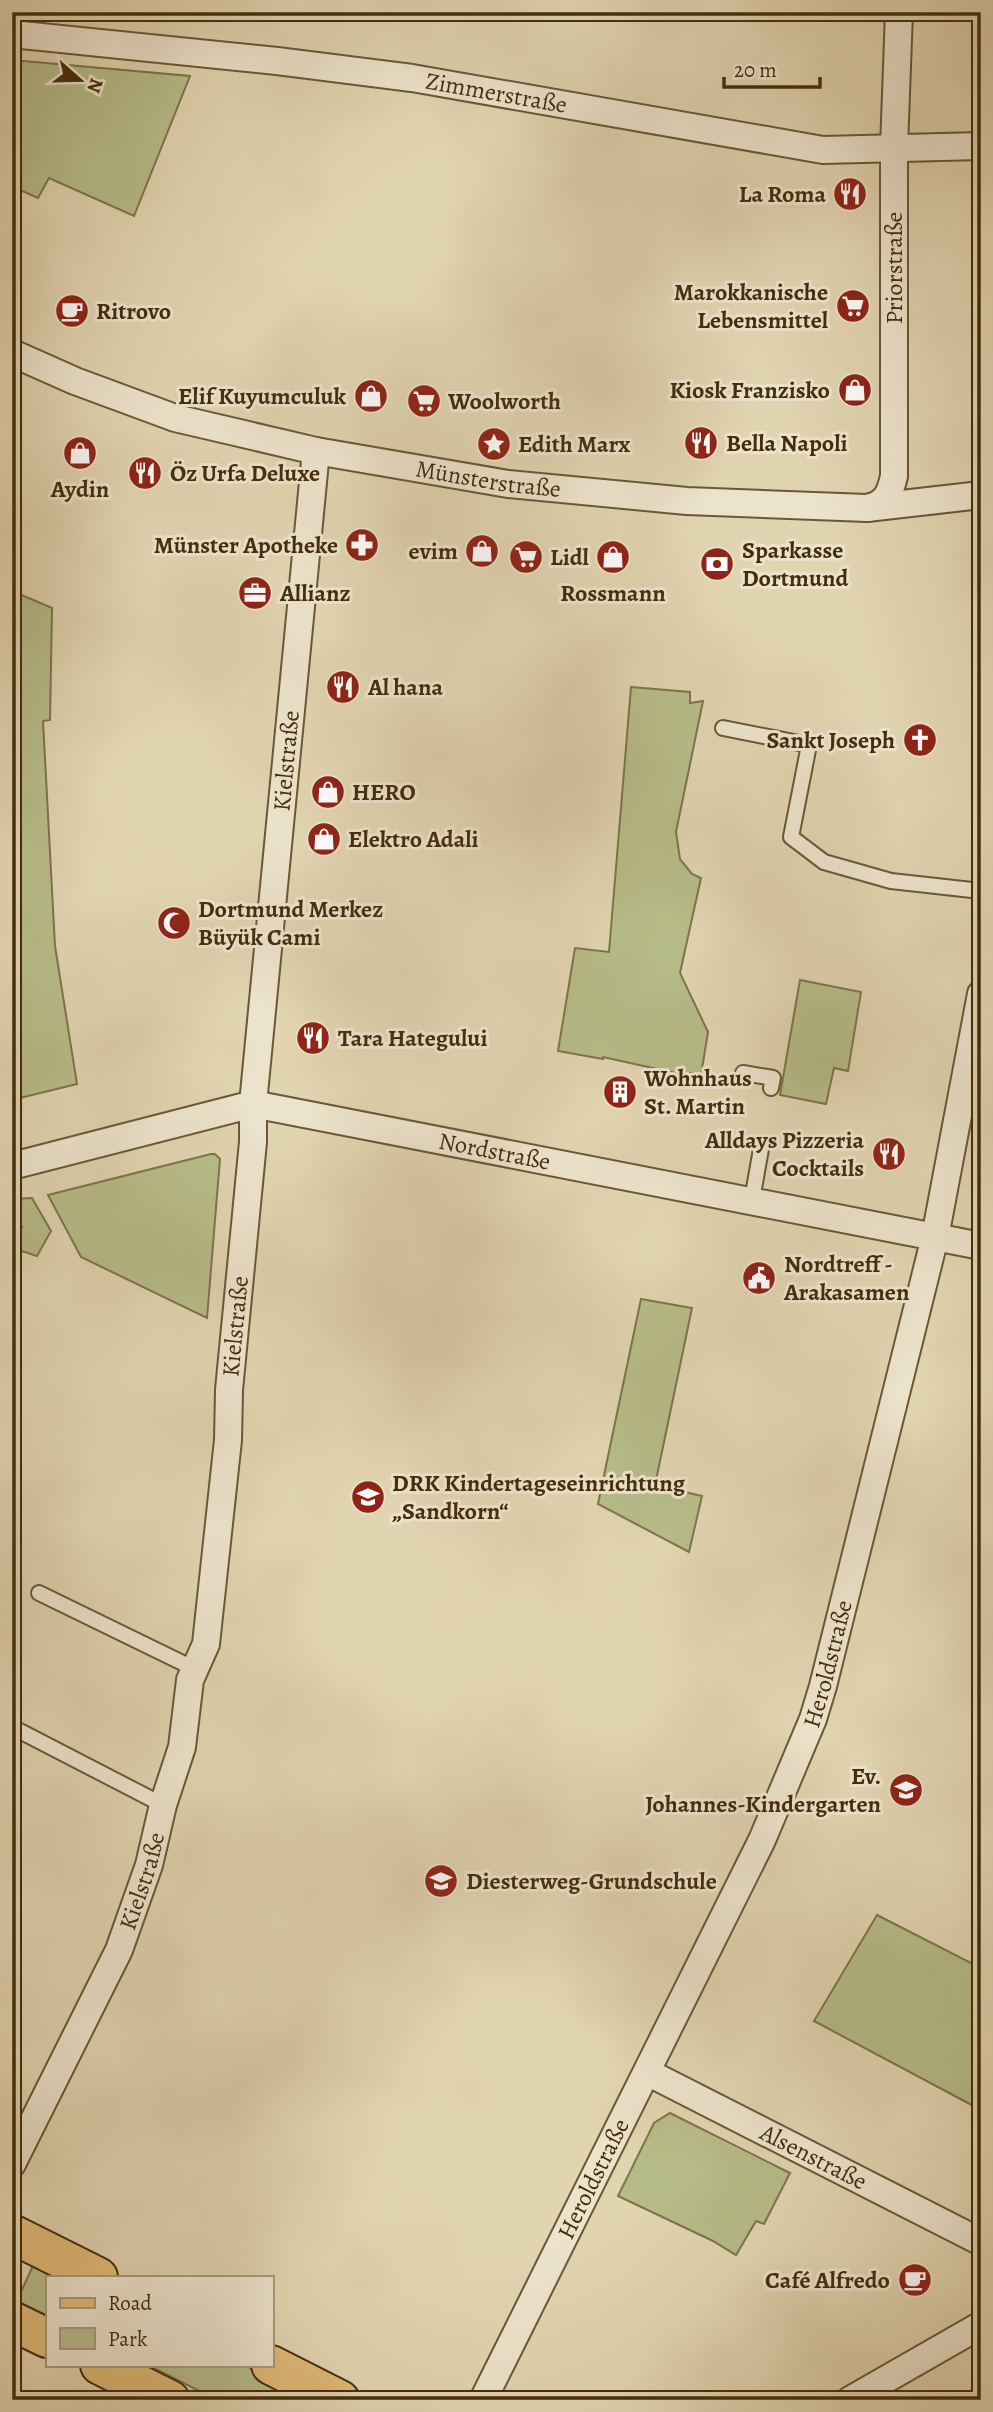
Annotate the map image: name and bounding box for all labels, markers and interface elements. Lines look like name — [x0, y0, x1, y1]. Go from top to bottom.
north arrow — [46, 46, 116, 116]
scale bar — [724, 46, 820, 90]
text: 20 m — [734, 56, 777, 84]
street label: Zimmerstraße — [423, 65, 569, 121]
text: N — [80, 75, 110, 97]
restaurant icon: La Roma — [831, 175, 869, 213]
place label: La Roma — [739, 178, 826, 210]
street label: Priorstraße — [878, 212, 910, 324]
place label: Marokkanische Lebensmittel — [674, 276, 829, 336]
supermarket icon: Marokkanische Lebensmittel — [834, 287, 872, 325]
cafe icon: Ritrovo — [53, 292, 91, 330]
place label: Ritrovo — [96, 295, 171, 327]
shop icon: Kiosk Franzisko — [836, 371, 874, 409]
place label: Kiosk Franzisko — [669, 374, 830, 406]
shop icon: Elif Kuyumculuk — [352, 377, 390, 415]
place label: Elif Kuyumculuk — [178, 380, 347, 412]
supermarket icon: Woolworth — [405, 382, 443, 420]
place label: Woolworth — [447, 385, 561, 417]
restaurant icon: Bella Napoli — [682, 424, 720, 462]
place icon: Edith Marx — [475, 425, 513, 463]
place label: Bella Napoli — [726, 427, 848, 459]
place label: Edith Marx — [518, 428, 630, 460]
shop icon: Aydin — [61, 434, 99, 472]
street label: Münsterstraße — [413, 452, 562, 505]
restaurant icon: Öz Urfa Deluxe — [126, 454, 164, 492]
place label: Öz Urfa Deluxe — [170, 457, 320, 489]
place label: Aydin — [50, 473, 110, 505]
pharmacy icon: Münster Apotheke — [343, 526, 381, 564]
place label: Münster Apotheke — [154, 529, 338, 561]
shop icon: evim — [463, 532, 501, 570]
place label: Sparkasse Dortmund — [742, 534, 848, 594]
place label: evim — [409, 535, 458, 567]
supermarket icon: Lidl — [507, 538, 545, 576]
shop icon: Rossmann — [594, 538, 632, 576]
place label: Lidl — [550, 541, 590, 573]
bank icon: Sparkasse Dortmund — [698, 545, 736, 583]
office icon: Allianz — [236, 574, 274, 612]
place label: Allianz — [279, 577, 351, 609]
place label: Rossmann — [560, 577, 666, 609]
restaurant icon: Al hana — [324, 668, 362, 706]
place label: Al hana — [367, 671, 443, 703]
street label: Kielstraße — [265, 709, 307, 813]
church icon: Sankt Joseph — [901, 721, 939, 759]
place label: Sankt Joseph — [766, 724, 895, 756]
shop icon: HERO — [309, 773, 347, 811]
place label: HERO — [352, 776, 416, 808]
shop icon: Elektro Adali — [305, 820, 343, 858]
place label: Elektro Adali — [348, 823, 479, 855]
place label: Dortmund Merkez Büyük Cami — [198, 893, 383, 953]
mosque icon: Dortmund Merkez Büyük Cami — [155, 904, 193, 942]
restaurant icon: Tara Hategului — [294, 1019, 332, 1057]
place label: Tara Hategului — [338, 1022, 487, 1054]
place label: Wohnhaus St. Martin — [643, 1062, 752, 1122]
building icon: Wohnhaus St. Martin — [601, 1073, 639, 1111]
place label: Alldays Pizzeria Cocktails — [704, 1124, 864, 1184]
street label: Nordstraße — [436, 1125, 553, 1178]
restaurant icon: Alldays Pizzeria Cocktails — [870, 1135, 908, 1173]
place label: Nordtreff - Arakasamen — [783, 1248, 910, 1308]
public building icon: Nordtreff - Arakasamen — [740, 1259, 778, 1297]
street label: Kielstraße — [214, 1275, 256, 1378]
place label: DRK Kindertageseinrichtung „Sandkorn“ — [392, 1467, 686, 1527]
school or university icon: DRK Kindertageseinrichtung „Sandkorn“ — [349, 1478, 387, 1516]
street label: Heroldstraße — [795, 1597, 860, 1732]
place label: Ev. Johannes-Kindergarten — [645, 1760, 881, 1820]
school or university icon: Ev. Johannes-Kindergarten — [887, 1771, 925, 1809]
street label: Kielstraße — [111, 1829, 172, 1934]
school or university icon: Diesterweg-Grundschule — [422, 1862, 460, 1900]
place label: Diesterweg-Grundschule — [466, 1865, 717, 1897]
street label: Heroldstraße — [550, 2113, 637, 2245]
street label: Alsenstraße — [754, 2116, 872, 2197]
cafe icon: Café Alfredo — [896, 2261, 934, 2299]
place label: Café Alfredo — [765, 2264, 890, 2296]
legend — [46, 2276, 273, 2366]
text: Road — [108, 2289, 152, 2317]
text: Park — [108, 2325, 148, 2353]

